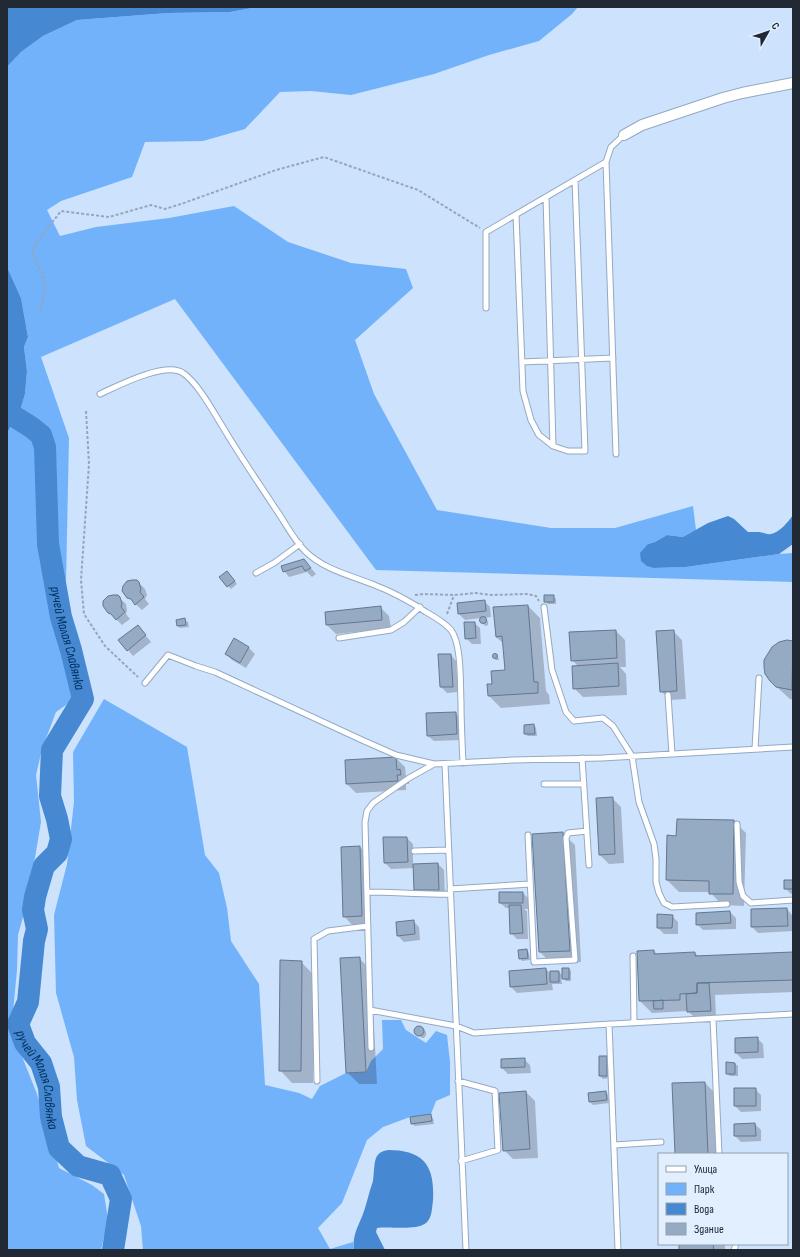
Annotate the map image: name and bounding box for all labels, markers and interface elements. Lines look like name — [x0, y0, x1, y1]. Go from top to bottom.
north arrow — [748, 12, 788, 52]
text: С — [769, 20, 782, 33]
water label: ручей Малая Славянка — [46, 584, 89, 692]
water label: ручей Малая Славянка — [12, 1027, 62, 1132]
legend — [658, 1153, 788, 1245]
text: Улица — [694, 1162, 718, 1177]
text: Парк — [694, 1182, 715, 1197]
text: Вода — [694, 1202, 714, 1217]
text: Здание — [694, 1222, 724, 1237]

